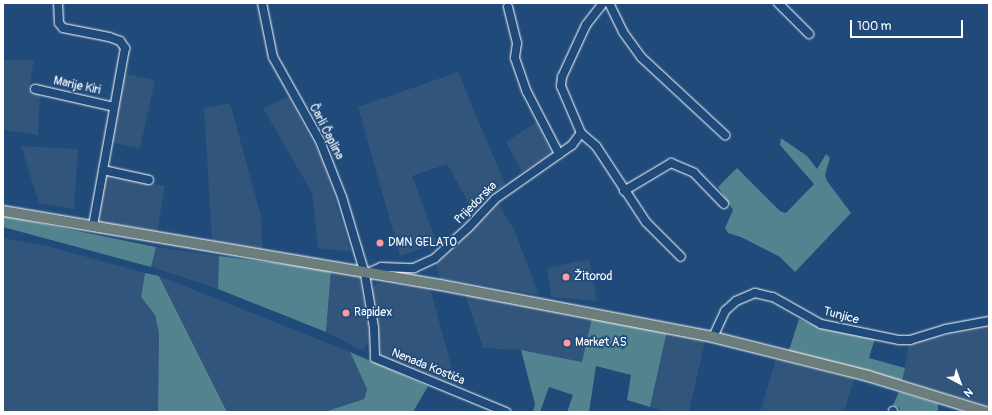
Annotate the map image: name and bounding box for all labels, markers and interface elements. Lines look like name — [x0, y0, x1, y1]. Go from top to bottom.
scale bar — [852, 12, 965, 38]
text: 100 m — [857, 19, 891, 34]
street label: Marije Kiri — [52, 74, 102, 98]
street label: Čarli Čaplina — [306, 102, 346, 162]
street label: Prijedorska — [452, 179, 500, 227]
place label: DMN GELATO — [388, 236, 457, 250]
marker: DMN GELATO — [375, 238, 385, 248]
place label: Žitorod — [574, 270, 612, 284]
marker: Žitorod — [561, 272, 571, 282]
street label: Tunjice — [822, 304, 860, 328]
place label: Rapidex — [354, 306, 392, 320]
marker: Rapidex — [341, 308, 351, 318]
place label: Market AS — [575, 336, 627, 350]
marker: Market AS — [562, 338, 572, 348]
street label: Nenada Kostića — [389, 346, 467, 388]
north arrow — [940, 363, 980, 403]
text: N — [961, 385, 975, 400]

